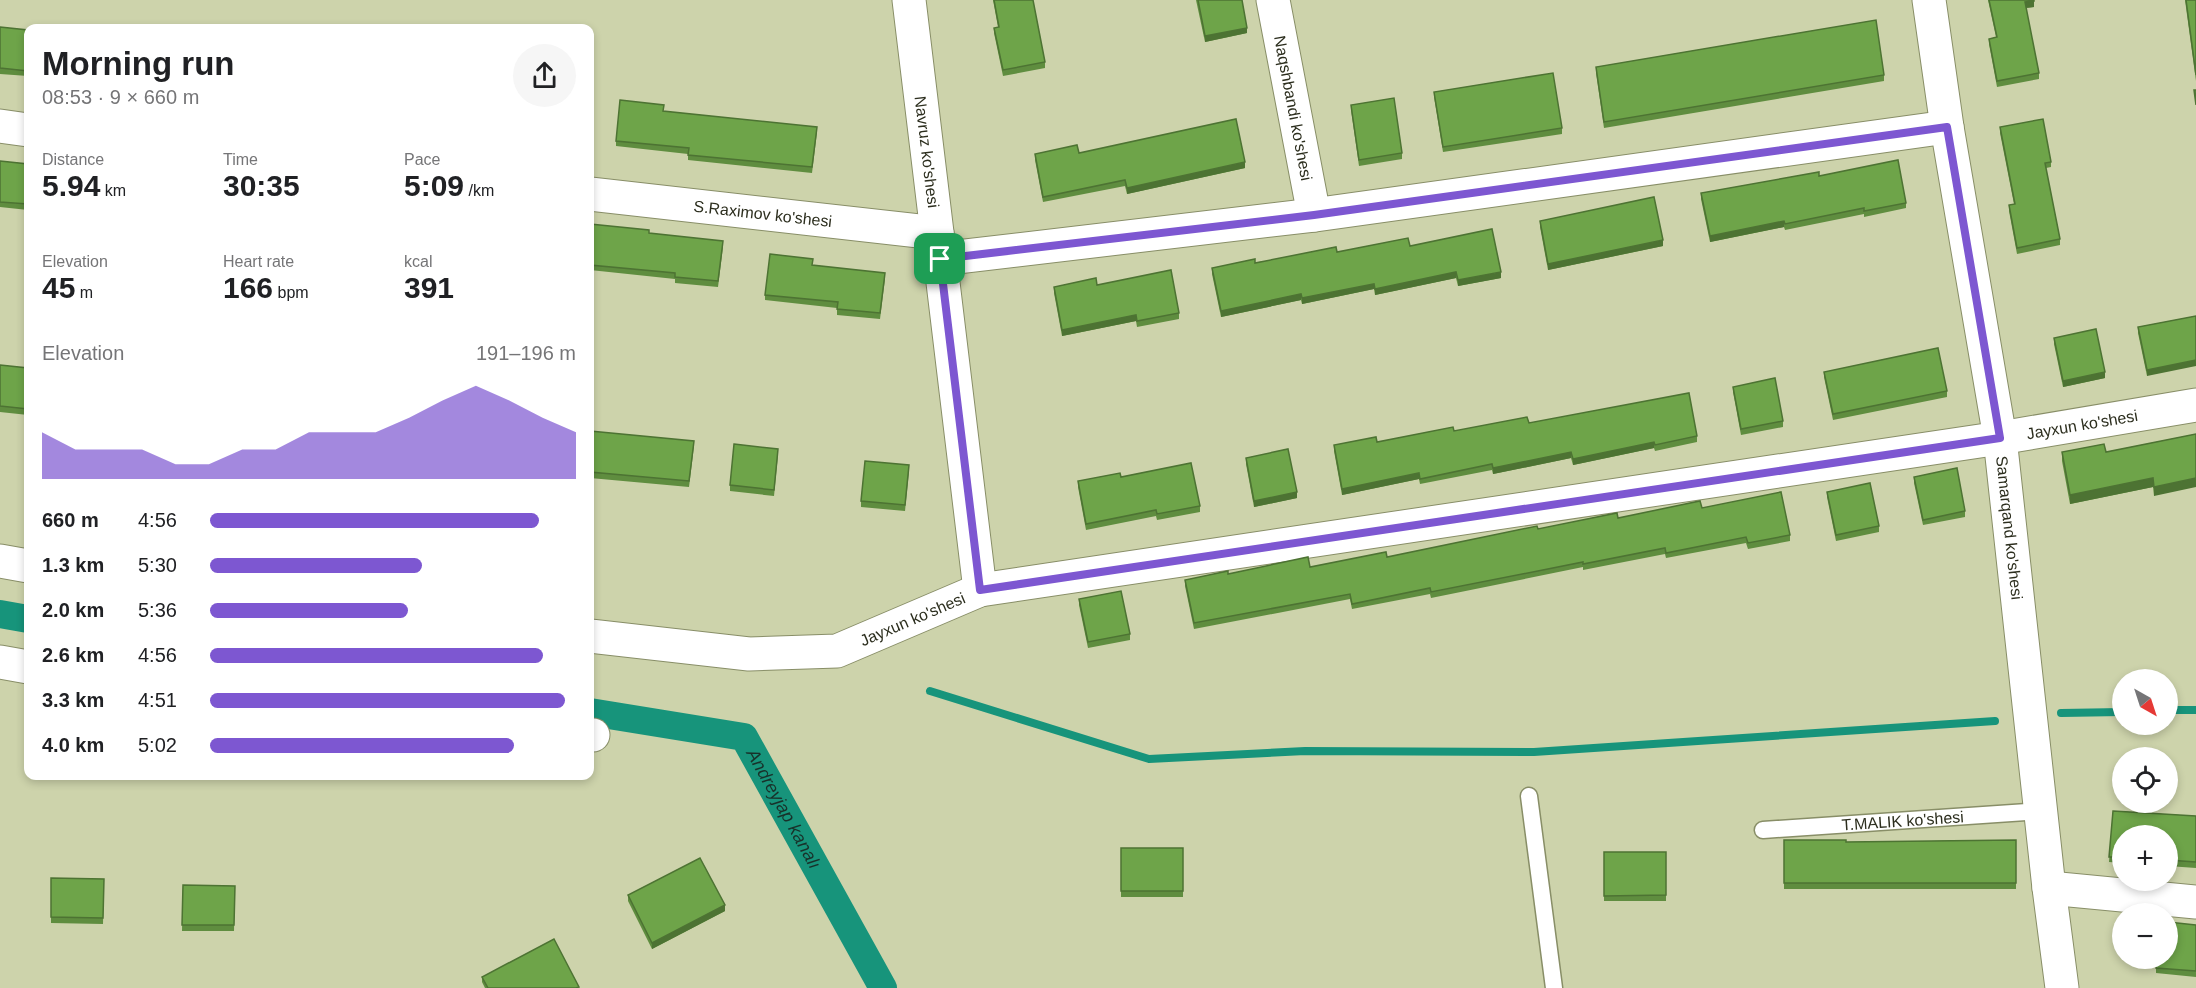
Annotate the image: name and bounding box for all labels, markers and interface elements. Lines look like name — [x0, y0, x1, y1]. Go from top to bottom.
street label: Naqshbandi ko'shesi — [1271, 34, 1316, 182]
button: share — [513, 44, 576, 107]
text: Morning run — [42, 45, 234, 82]
text: 08:53 · 9 × 660 m — [42, 86, 199, 108]
street label: Navruz ko'shesi — [912, 95, 942, 209]
text: Distance — [42, 151, 104, 168]
text: Time — [223, 151, 258, 168]
text: Pace — [404, 151, 440, 168]
text: 5.94 — [42, 169, 100, 202]
text: 30:35 — [223, 169, 300, 202]
text: 5:09 — [404, 169, 464, 202]
text: km — [100, 182, 126, 199]
text: /km — [464, 182, 494, 199]
street label: S.Raximov ko'shesi — [693, 197, 833, 230]
pin — [914, 233, 965, 284]
icon: arrive — [923, 242, 956, 275]
text: Elevation — [42, 253, 108, 270]
text: Heart rate — [223, 253, 294, 270]
text: kcal — [404, 253, 432, 270]
text: 45 — [42, 271, 75, 304]
text: 166 — [223, 271, 273, 304]
text: 391 — [404, 271, 454, 304]
text: m — [75, 284, 93, 301]
text: bpm — [273, 284, 309, 301]
text: Elevation — [42, 342, 124, 364]
text: 191–196 m — [476, 342, 576, 364]
street label: Jayxun ko'shesi — [2025, 406, 2139, 442]
street label: Samarqand ko'shesi — [1993, 455, 2026, 600]
text: 660 m — [42, 509, 99, 531]
text: 4:56 — [138, 509, 177, 531]
text: 1.3 km — [42, 554, 104, 576]
text: 5:30 — [138, 554, 177, 576]
street label: Jayxun ko'shesi — [857, 589, 967, 649]
text: 2.0 km — [42, 599, 104, 621]
text: 5:36 — [138, 599, 177, 621]
text: 2.6 km — [42, 644, 104, 666]
text: 4:56 — [138, 644, 177, 666]
north arrow — [2112, 669, 2178, 735]
map controls — [2112, 669, 2178, 969]
text: 3.3 km — [42, 689, 104, 711]
text: 4:51 — [138, 689, 177, 711]
text: 4.0 km — [42, 734, 104, 756]
text: 5:02 — [138, 734, 177, 756]
water label: Andreyjap kanalı — [742, 744, 825, 872]
button: locate — [2112, 747, 2178, 813]
street label: T.MALIK ko'shesi — [1841, 808, 1964, 833]
button: + — [2112, 825, 2178, 891]
button: − — [2112, 903, 2178, 969]

